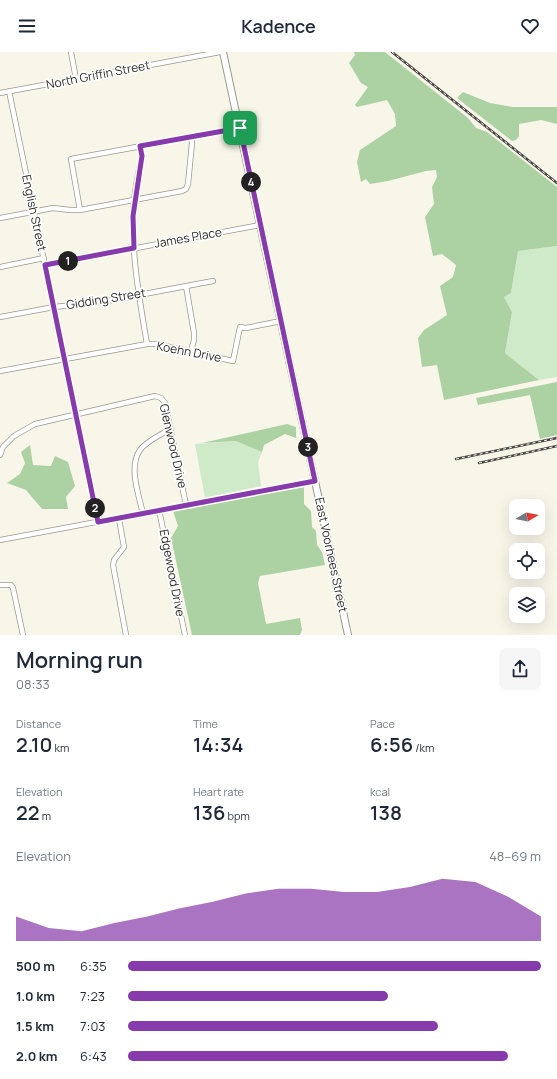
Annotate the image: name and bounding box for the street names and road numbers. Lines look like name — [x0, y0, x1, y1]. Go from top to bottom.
street label: North Griffin Street — [45, 56, 151, 93]
street label: English Street — [18, 173, 51, 253]
street label: James Place — [153, 223, 223, 252]
street label: Gidding Street — [65, 284, 147, 313]
street label: Koehn Drive — [155, 337, 223, 366]
street label: Glenwood Drive — [156, 402, 191, 490]
street label: East Voorhees Street — [311, 496, 352, 614]
street label: Edgewood Drive — [156, 528, 189, 618]

